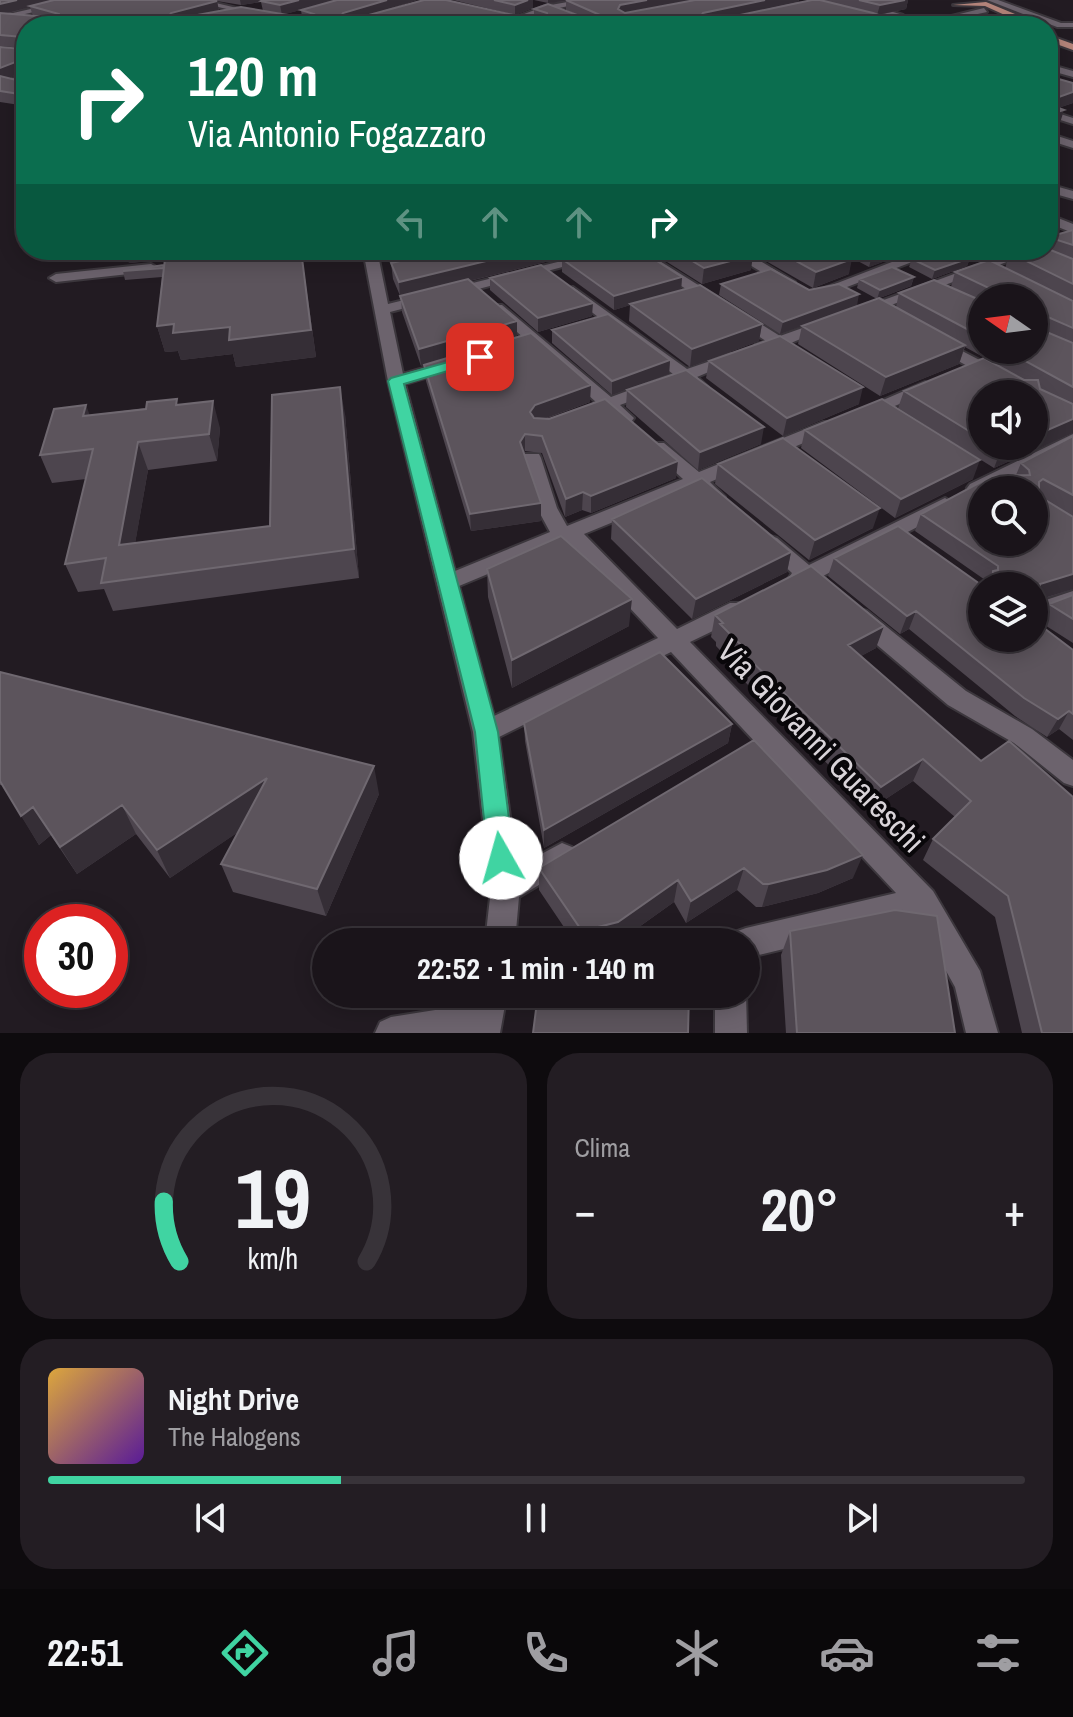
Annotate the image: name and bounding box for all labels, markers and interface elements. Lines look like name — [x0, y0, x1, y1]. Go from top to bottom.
text: 120 m — [188, 38, 318, 113]
icon: right — [56, 48, 160, 152]
text: Via Antonio Fogazzaro — [188, 110, 486, 158]
icon: left — [389, 200, 433, 244]
icon: ahead — [473, 200, 517, 244]
icon: ahead — [557, 200, 601, 244]
icon: right — [641, 200, 685, 244]
north arrow — [968, 284, 1048, 364]
map controls — [968, 284, 1048, 652]
pin — [446, 323, 514, 391]
icon: arrive — [458, 335, 502, 379]
button: sound — [968, 380, 1048, 460]
button: search — [968, 476, 1048, 556]
button: layers — [968, 572, 1048, 652]
street label: Via Giovanni Guareschi — [708, 630, 934, 862]
position arrow — [459, 816, 543, 900]
speed limit sign: 30 — [24, 904, 128, 1008]
text: 22:52 · 1 min · 140 m — [417, 948, 655, 988]
text: Clima — [575, 1130, 630, 1165]
text: 19 — [235, 1142, 311, 1254]
text: 20° — [760, 1169, 839, 1250]
text: − — [575, 1180, 596, 1240]
text: + — [1004, 1180, 1025, 1240]
text: km/h — [248, 1239, 299, 1278]
text: Night Drive — [168, 1379, 299, 1419]
text: The Halogens — [168, 1419, 301, 1454]
icon: previous — [189, 1496, 233, 1540]
icon: pause — [514, 1496, 558, 1540]
icon: next — [840, 1496, 884, 1540]
icon: directions — [217, 1625, 273, 1681]
icon: music — [368, 1625, 424, 1681]
icon: phone — [518, 1625, 574, 1681]
icon: climate — [669, 1625, 725, 1681]
icon: car — [819, 1625, 875, 1681]
icon: filters — [970, 1625, 1026, 1681]
text: 22:51 — [47, 1629, 123, 1677]

